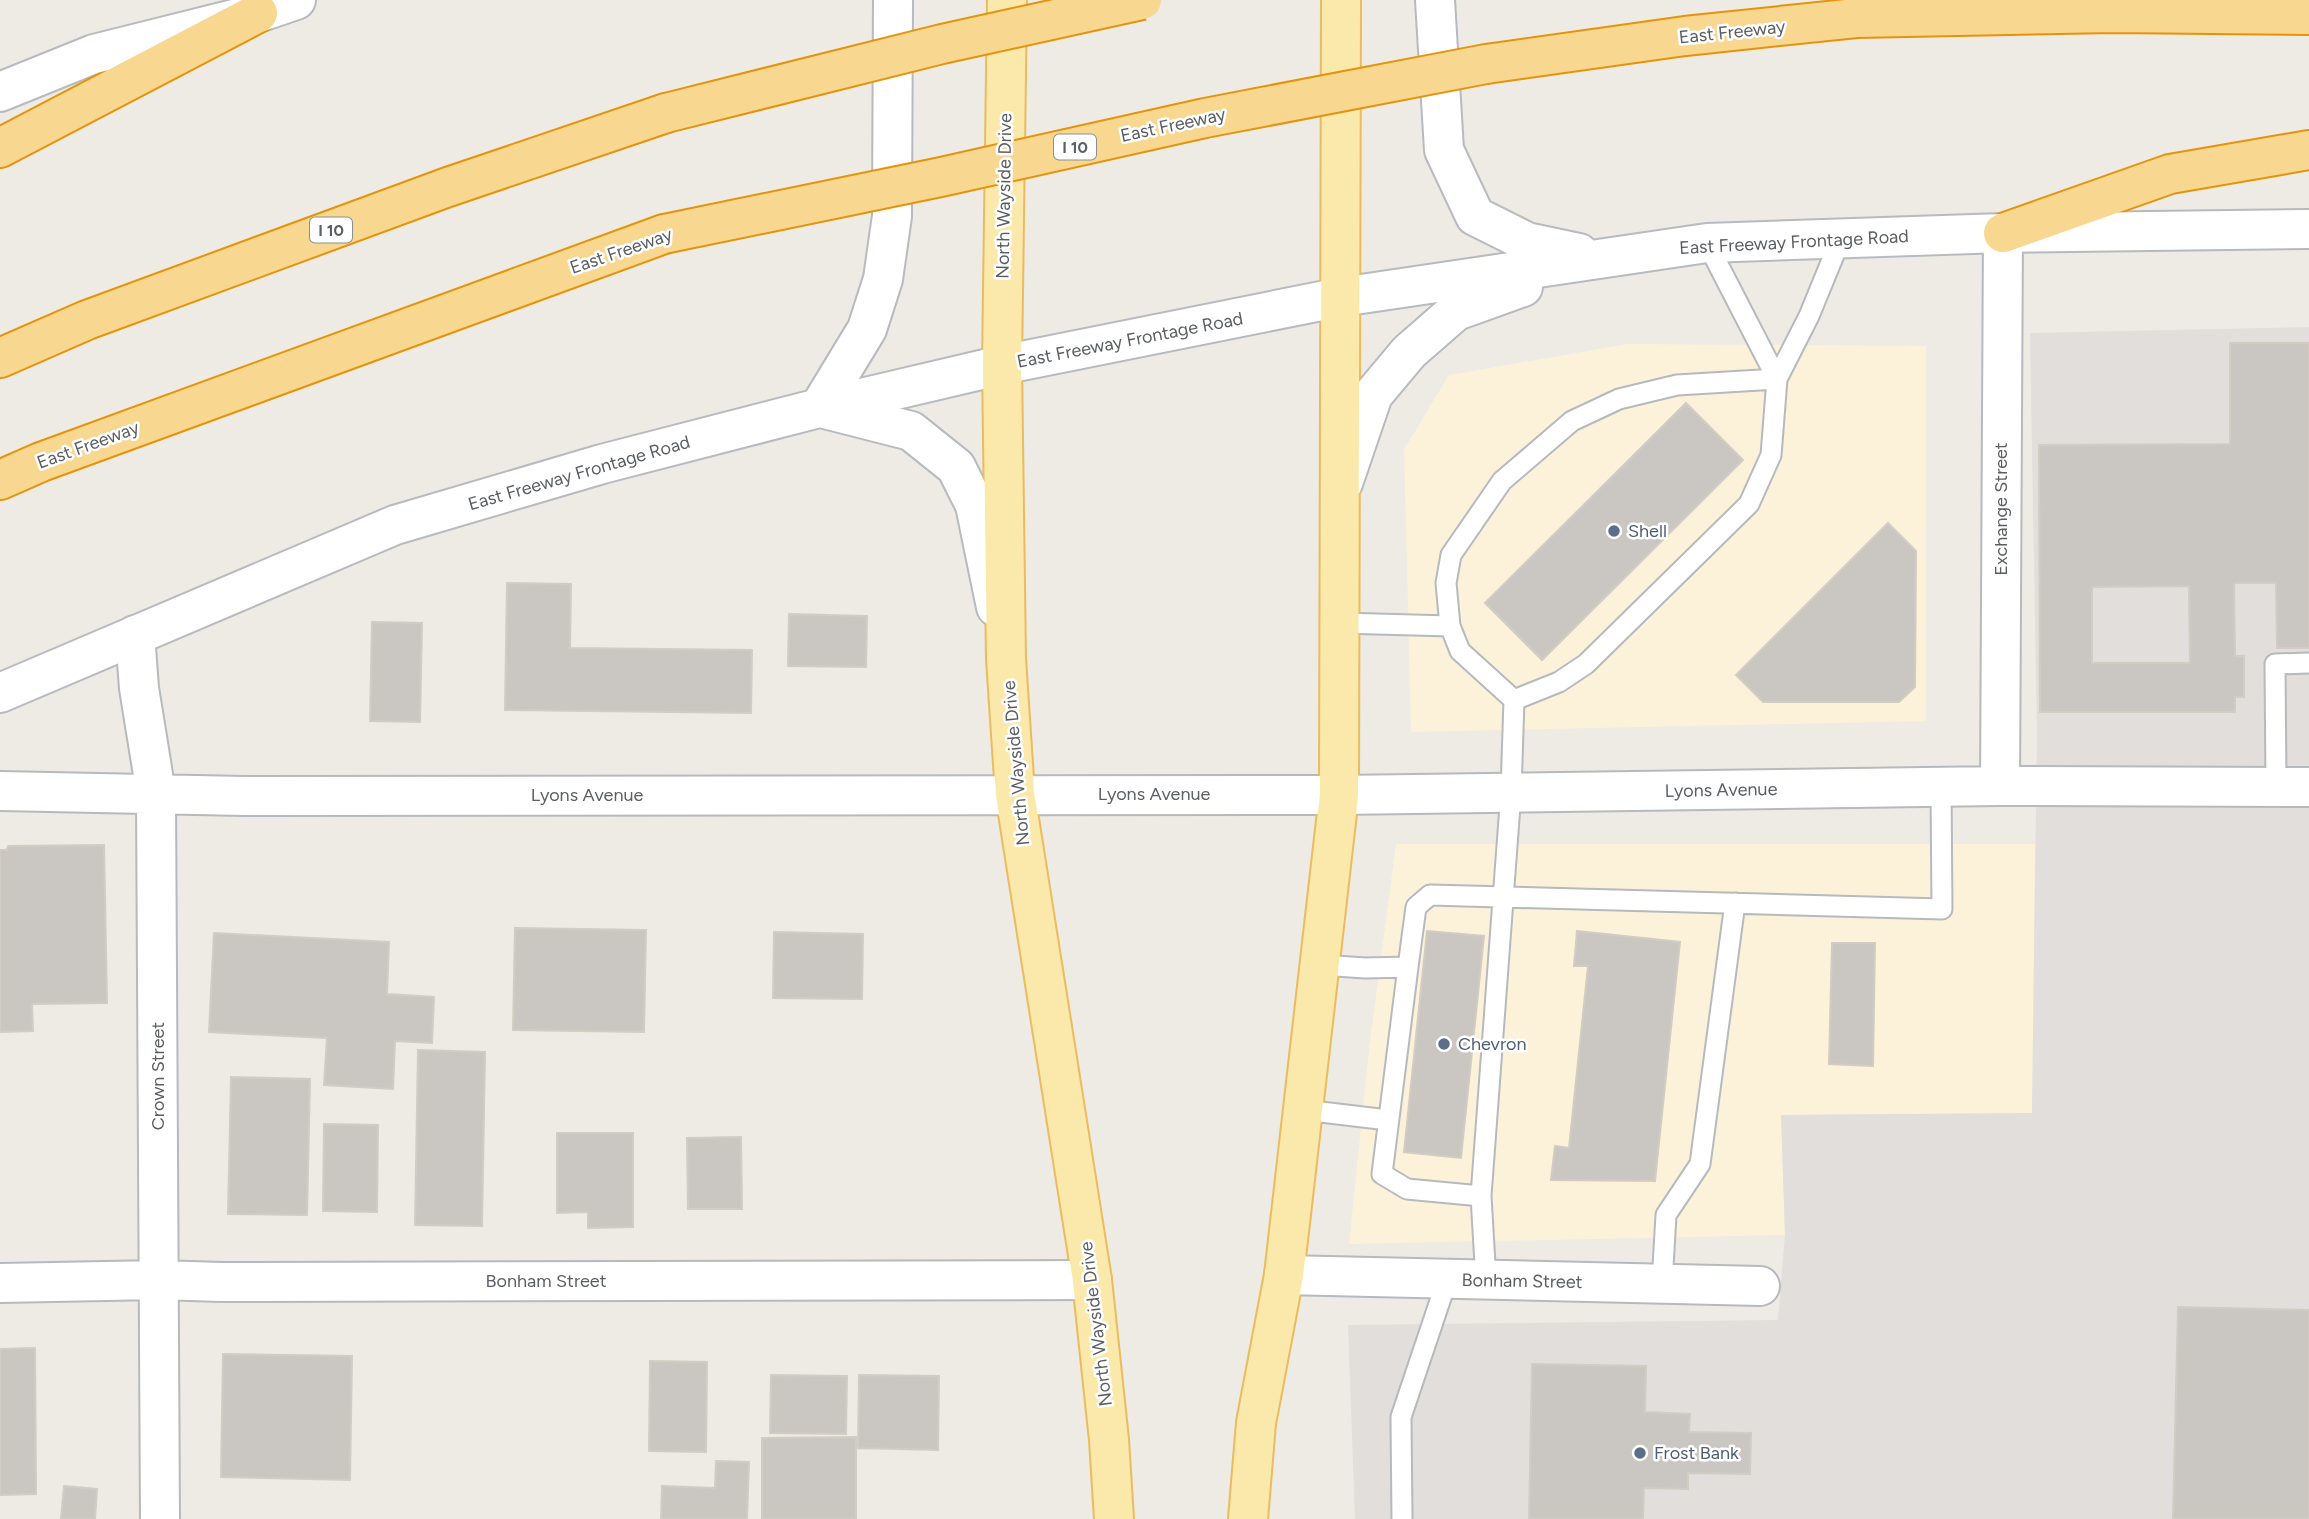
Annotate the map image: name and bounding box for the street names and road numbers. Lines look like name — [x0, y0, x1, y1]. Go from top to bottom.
street label: East Freeway — [1678, 15, 1787, 49]
street label: East Freeway — [1118, 103, 1228, 147]
street label: North Wayside Drive — [992, 113, 1016, 279]
road number: I 10 — [1054, 134, 1096, 160]
road number: I 10 — [310, 218, 352, 242]
street label: East Freeway — [567, 223, 676, 279]
street label: East Freeway Frontage Road — [1679, 225, 1909, 259]
street label: East Freeway Frontage Road — [1015, 307, 1245, 373]
street label: East Freeway — [34, 416, 143, 474]
street label: East Freeway Frontage Road — [466, 431, 692, 515]
street label: Exchange Street — [1990, 442, 2012, 576]
street label: North Wayside Drive — [998, 679, 1034, 847]
street label: Lyons Avenue — [1664, 778, 1778, 802]
street label: Lyons Avenue — [1098, 783, 1211, 805]
street label: Lyons Avenue — [531, 784, 644, 806]
street label: Crown Street — [147, 1022, 169, 1130]
street label: North Wayside Drive — [1075, 1240, 1117, 1408]
street label: Bonham Street — [1461, 1269, 1583, 1293]
street label: Bonham Street — [486, 1270, 607, 1292]

